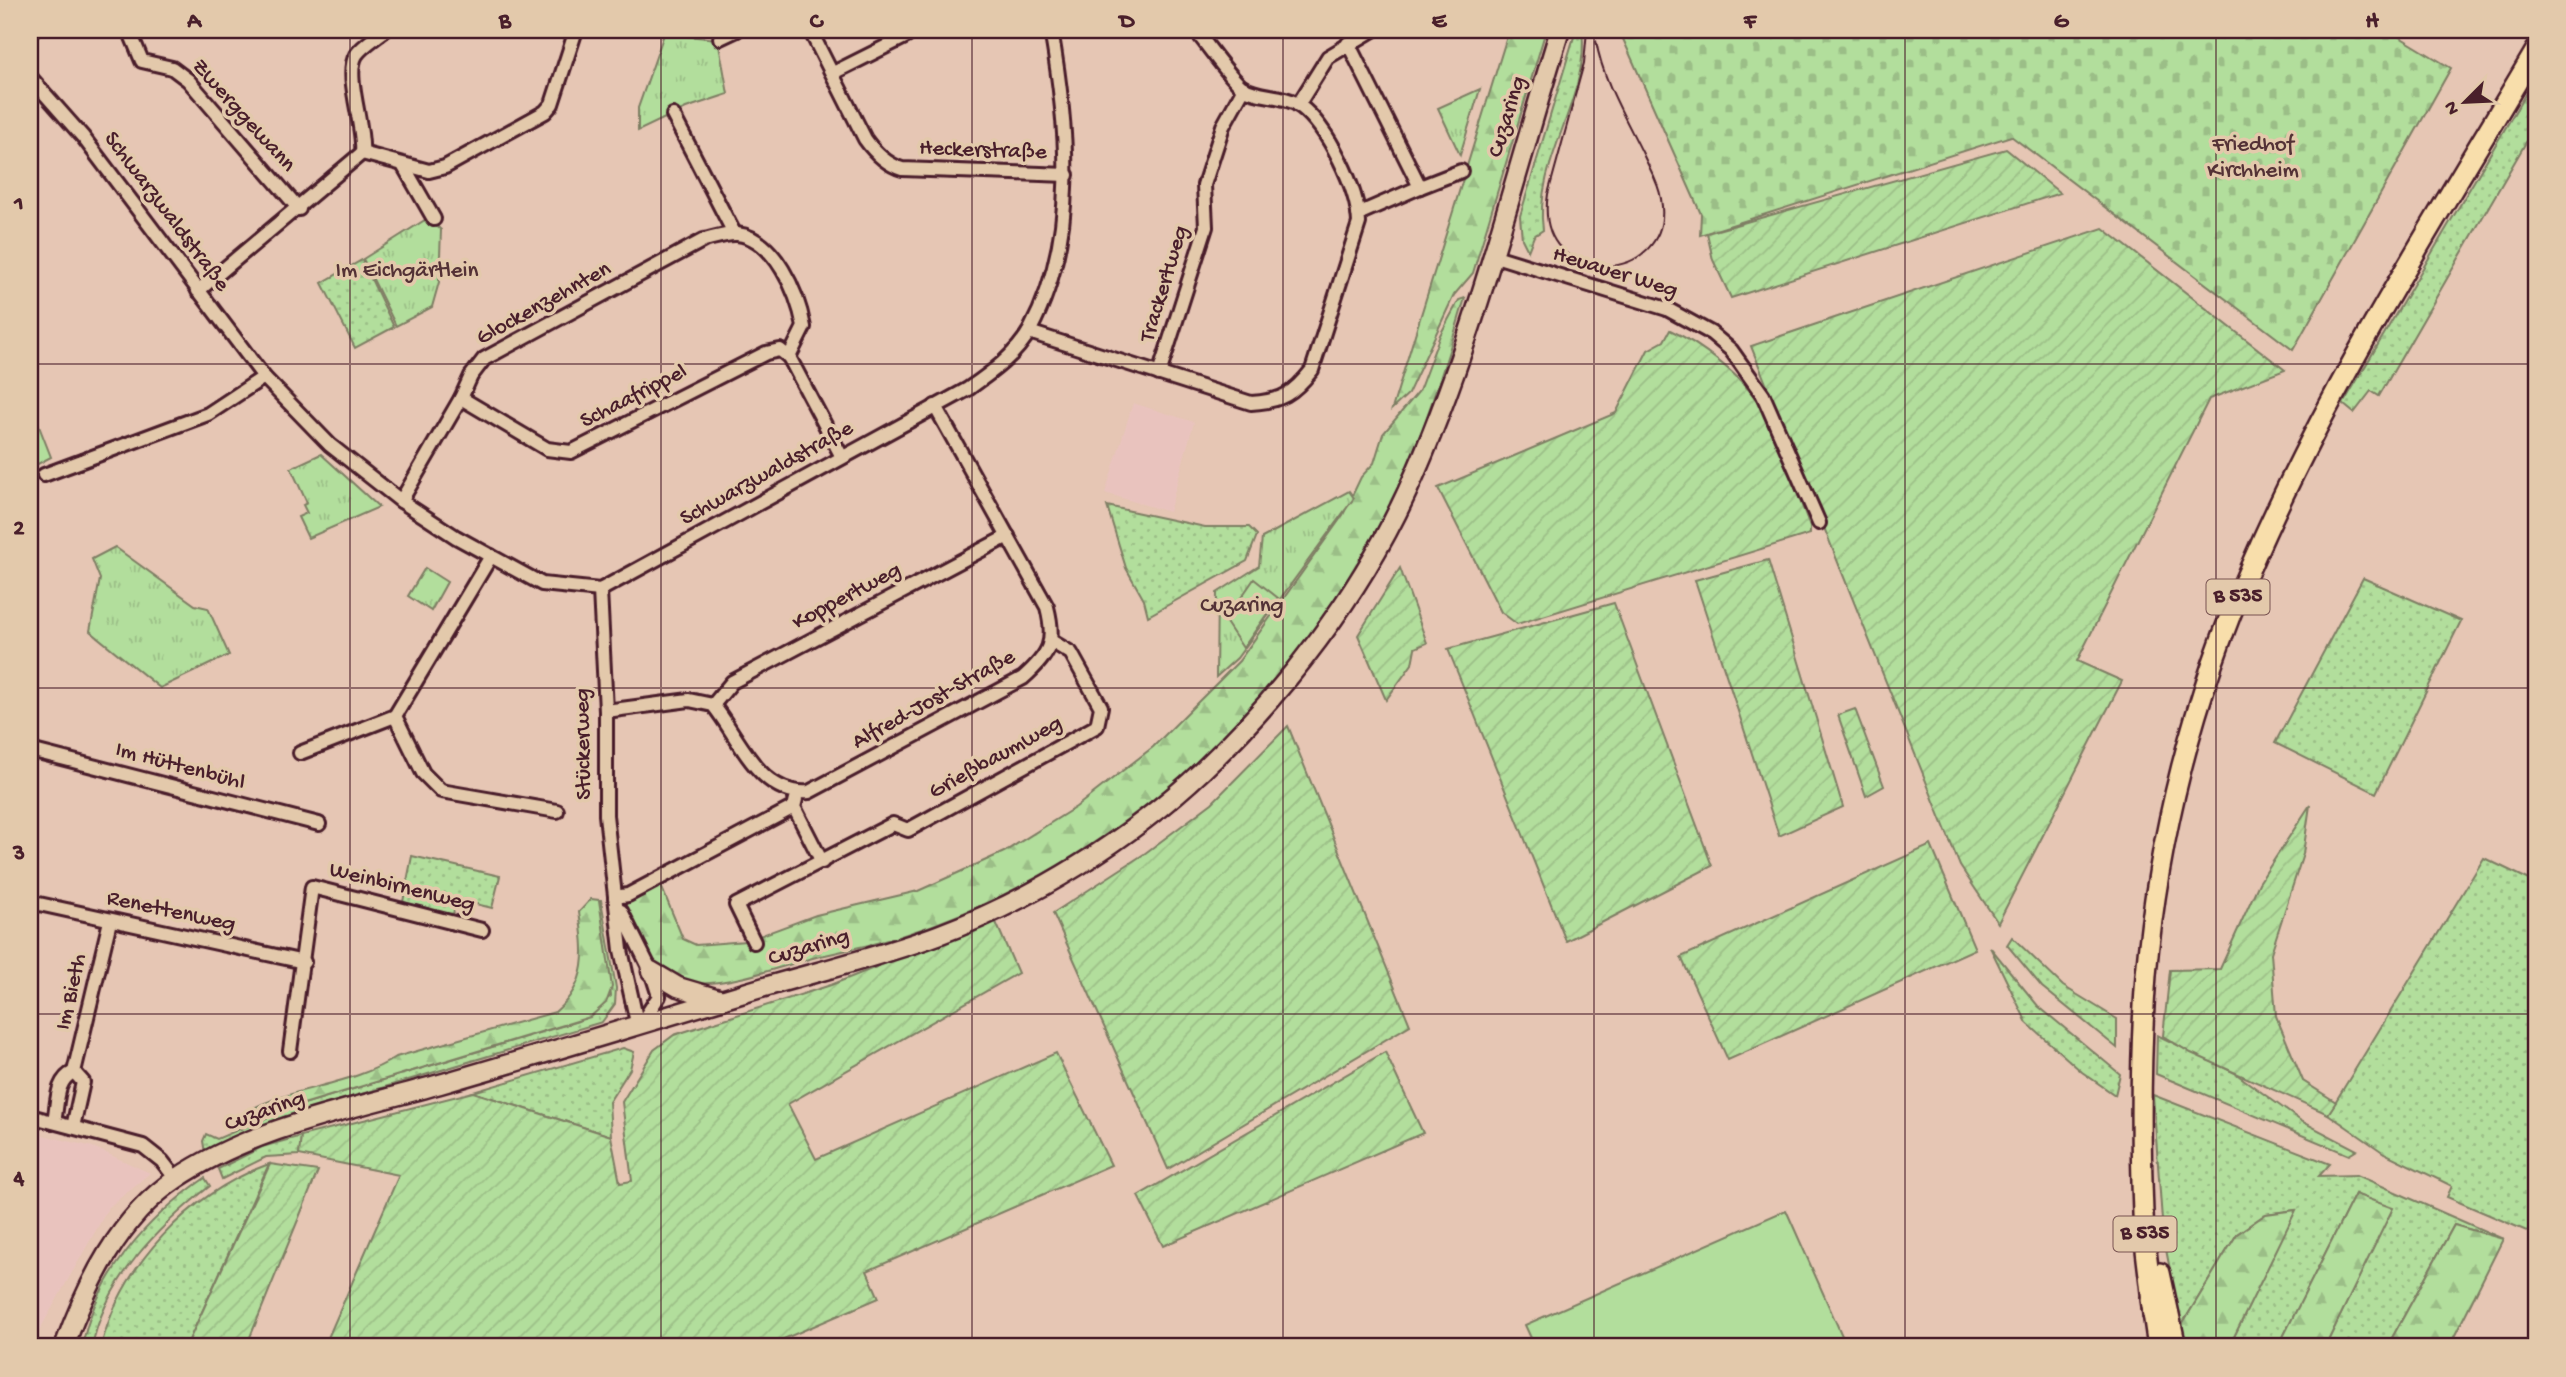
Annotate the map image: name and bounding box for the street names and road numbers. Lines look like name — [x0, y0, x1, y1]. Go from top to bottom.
street label: Zwerggewann — [185, 54, 301, 178]
street label: Cuzaring — [1483, 73, 1533, 161]
street label: Schwarzwaldstraße — [97, 127, 236, 298]
street label: Heckerstraße — [919, 135, 1048, 167]
street label: Trackertweg — [1134, 223, 1195, 347]
street label: Heuauer Weg — [1549, 241, 1681, 305]
street label: Glockenzehnten — [472, 256, 616, 352]
street label: Schaafrippel — [576, 359, 692, 435]
street label: Schwarzwaldstraße — [676, 415, 859, 533]
street label: Koppertweg — [788, 557, 906, 637]
road number: B 535 — [2206, 580, 2270, 614]
street label: Alfred-Jost-Straße — [848, 643, 1021, 756]
street label: Stückerweg — [570, 688, 598, 800]
street label: Grießbaumweg — [925, 710, 1067, 806]
street label: Im Hüttenbühl — [112, 737, 248, 797]
street label: Weinbirnenweg — [326, 857, 478, 919]
street label: Renettenweg — [104, 885, 238, 939]
street label: Cuzaring — [765, 923, 853, 973]
street label: Im Bieth — [50, 951, 94, 1033]
street label: Cuzaring — [221, 1085, 309, 1139]
road number: B 535 — [2114, 1216, 2176, 1252]

